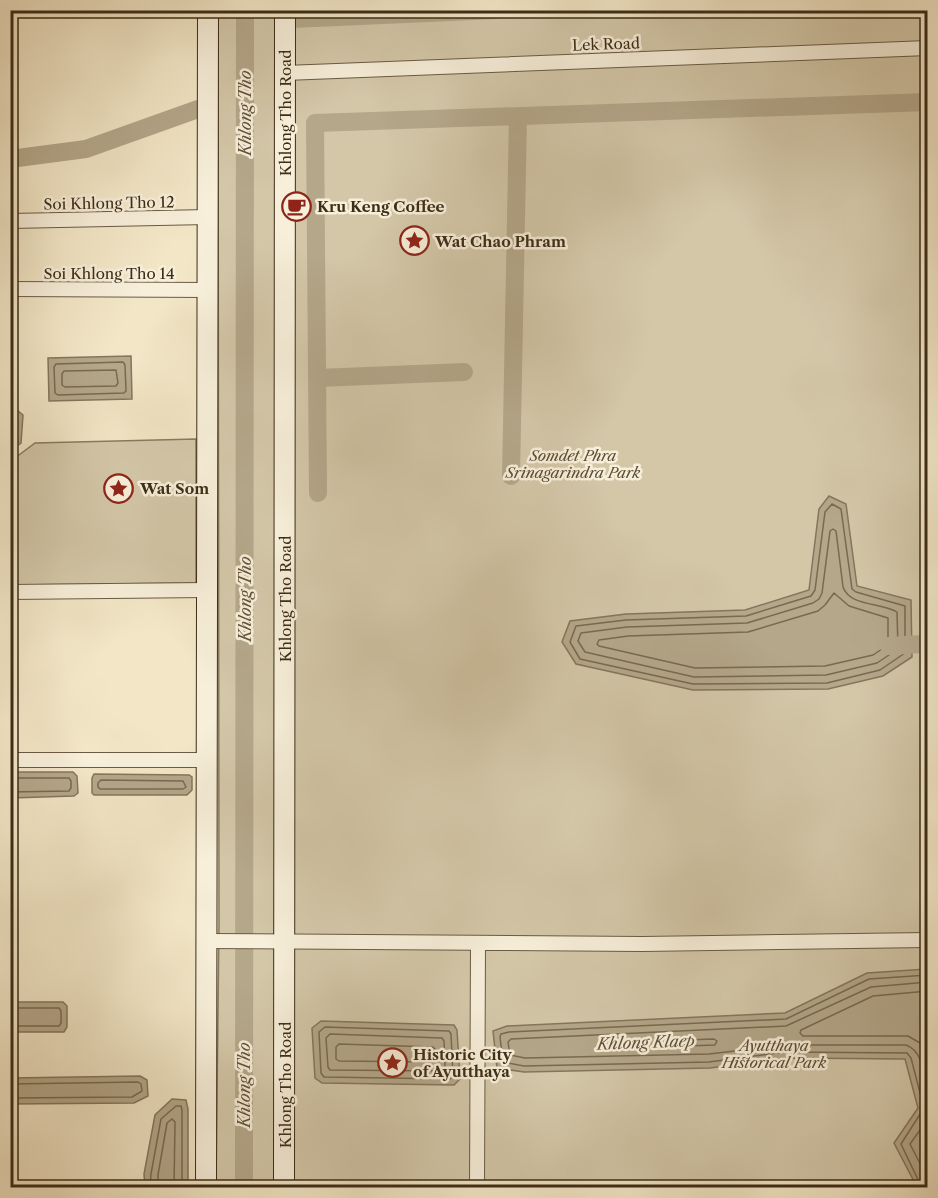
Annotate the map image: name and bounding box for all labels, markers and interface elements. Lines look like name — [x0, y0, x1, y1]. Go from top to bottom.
street label: Lek Road — [572, 33, 640, 55]
street label: Khlong Tho Road — [276, 50, 295, 176]
water label: Khlong Tho — [235, 70, 255, 157]
cafe icon: Kru Keng Coffee — [280, 190, 312, 222]
street label: Soi Khlong Tho 12 — [43, 192, 175, 214]
place label: Kru Keng Coffee — [317, 197, 445, 216]
place icon: Wat Chao Phram — [398, 225, 430, 257]
place label: Wat Chao Phram — [434, 232, 566, 251]
street label: Soi Khlong Tho 14 — [43, 264, 175, 283]
park label: Somdet Phra Srinagarindra Park — [505, 446, 640, 482]
place icon: Wat Som — [103, 472, 135, 504]
place label: Wat Som — [139, 479, 209, 498]
street label: Khlong Tho Road — [276, 536, 295, 662]
water label: Khlong Tho — [235, 556, 255, 643]
street label: Khlong Tho Road — [276, 1022, 295, 1148]
water label: Khlong Klaep — [595, 1030, 695, 1054]
park label: Ayutthaya Historical Park — [721, 1036, 827, 1072]
water label: Khlong Tho — [234, 1042, 254, 1129]
place label: Historic City of Ayutthaya — [413, 1045, 513, 1081]
place icon: Historic City of Ayutthaya — [376, 1047, 408, 1079]

